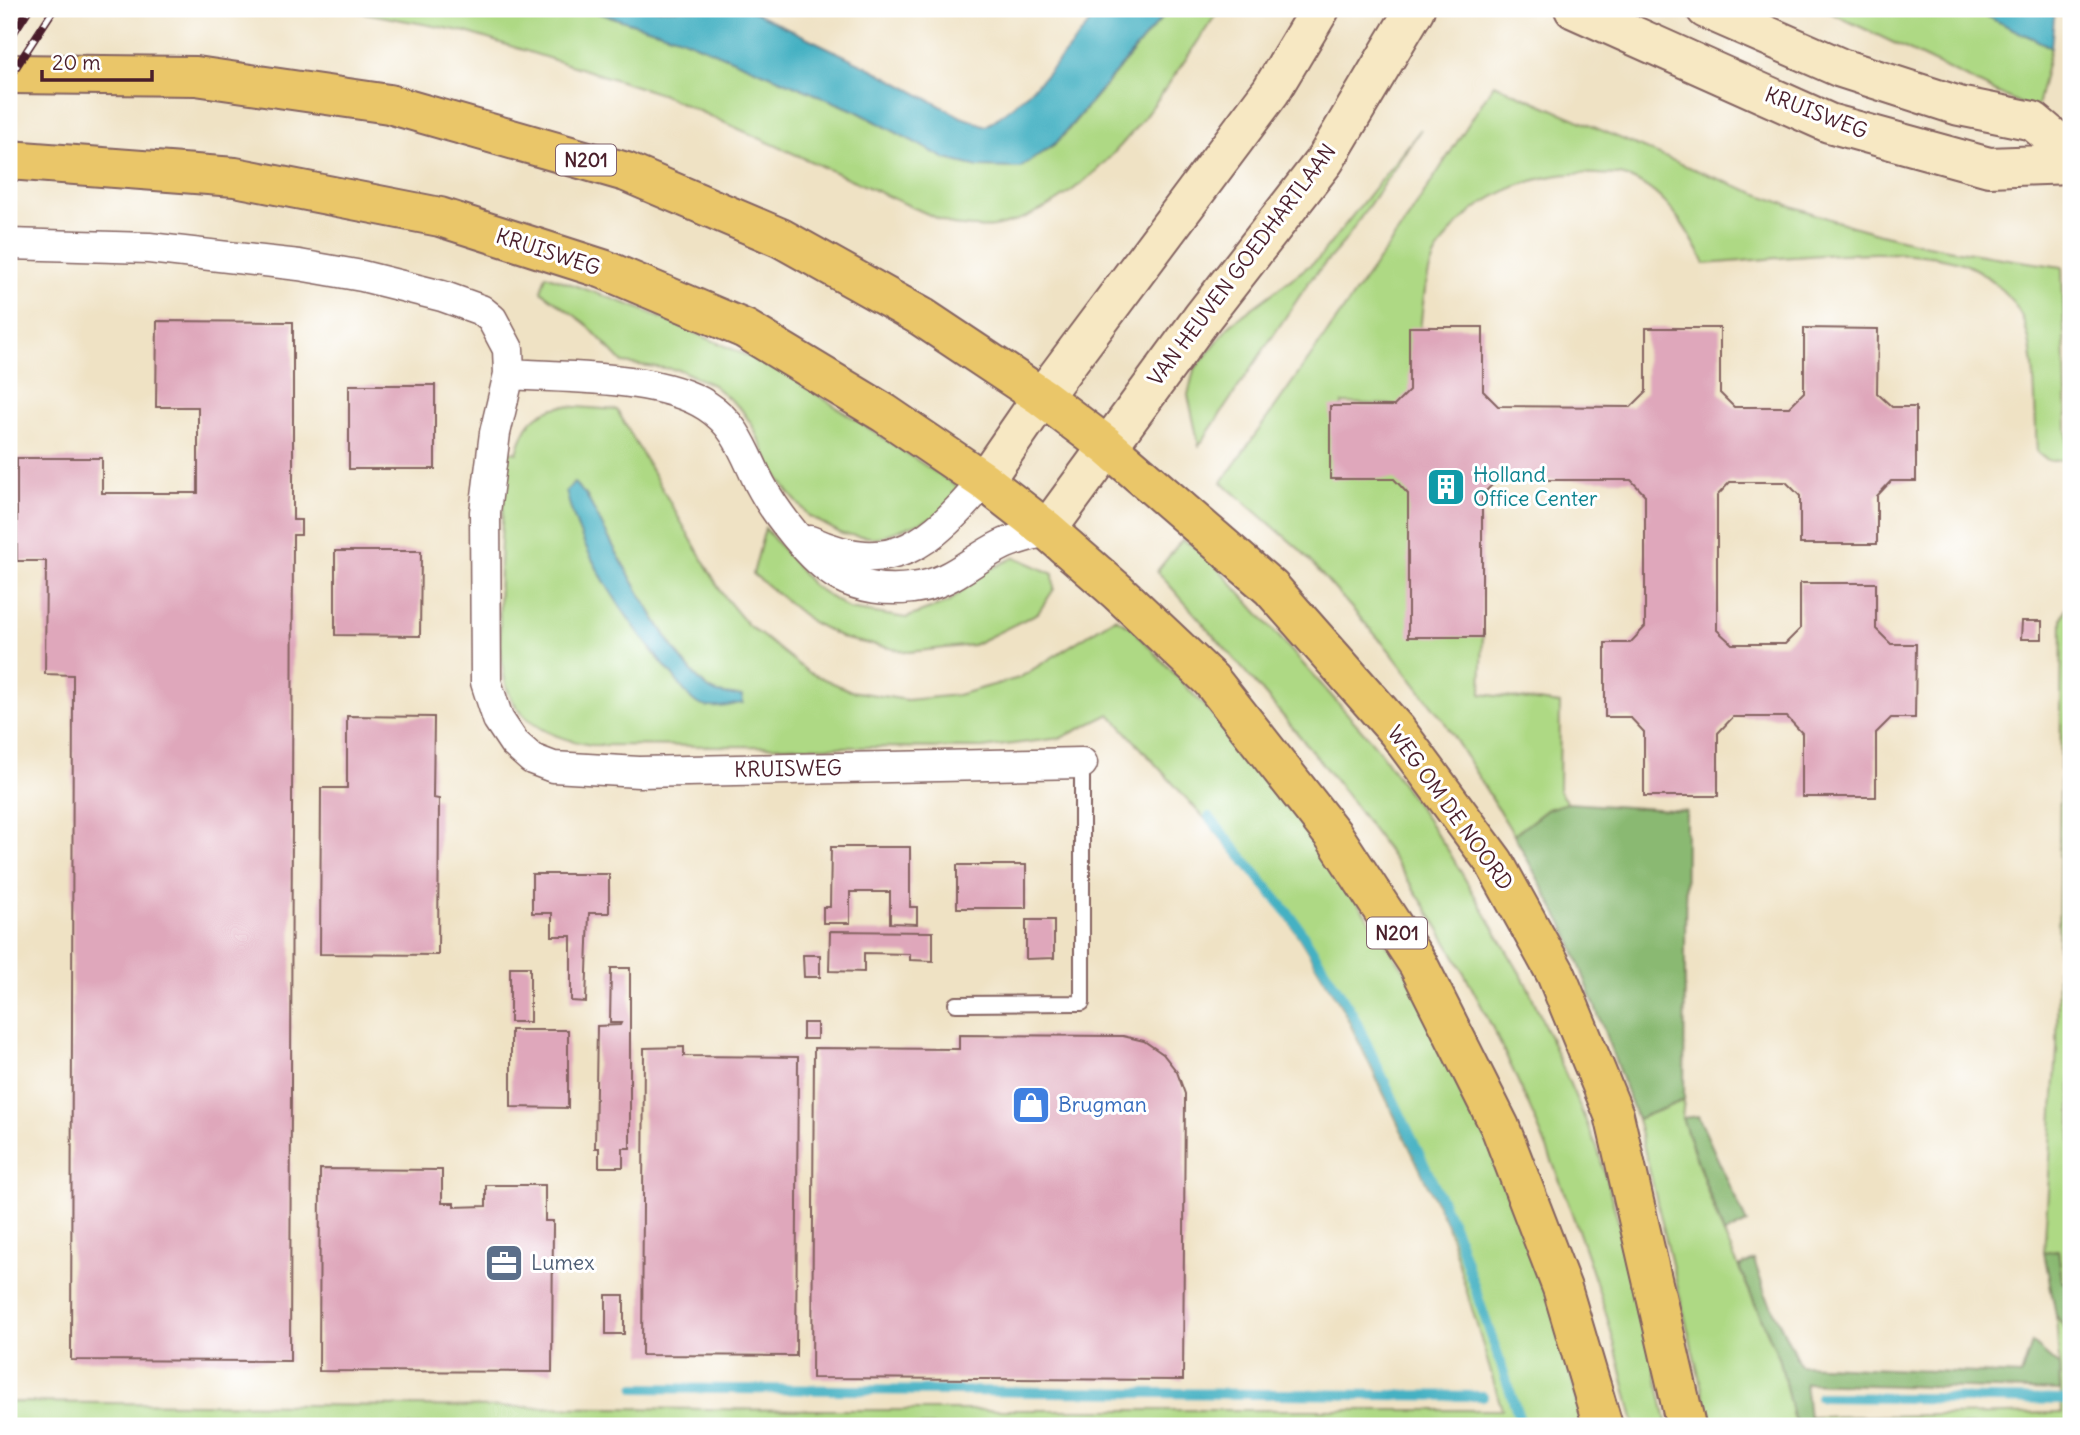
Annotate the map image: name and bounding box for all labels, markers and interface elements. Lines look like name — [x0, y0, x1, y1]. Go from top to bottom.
scale bar — [42, 38, 152, 82]
text: 20 m — [52, 49, 101, 76]
street label: KRUISWEG — [1761, 81, 1871, 144]
street label: VAN HEUVEN GOEDHARTLAAN — [1142, 138, 1342, 391]
road number: N201 — [556, 144, 616, 176]
street label: KRUISWEG — [493, 222, 604, 281]
place label: Holland Office Center — [1473, 461, 1598, 512]
building icon: Holland Office Center — [1425, 466, 1467, 508]
street label: WEG OM DE NOORD — [1382, 720, 1519, 895]
street label: KRUISWEG — [734, 754, 842, 783]
road number: N201 — [1367, 917, 1427, 948]
shop icon: Brugman — [1010, 1084, 1052, 1126]
place label: Brugman — [1058, 1091, 1147, 1118]
office icon: Lumex — [483, 1242, 525, 1284]
place label: Lumex — [531, 1249, 595, 1276]

